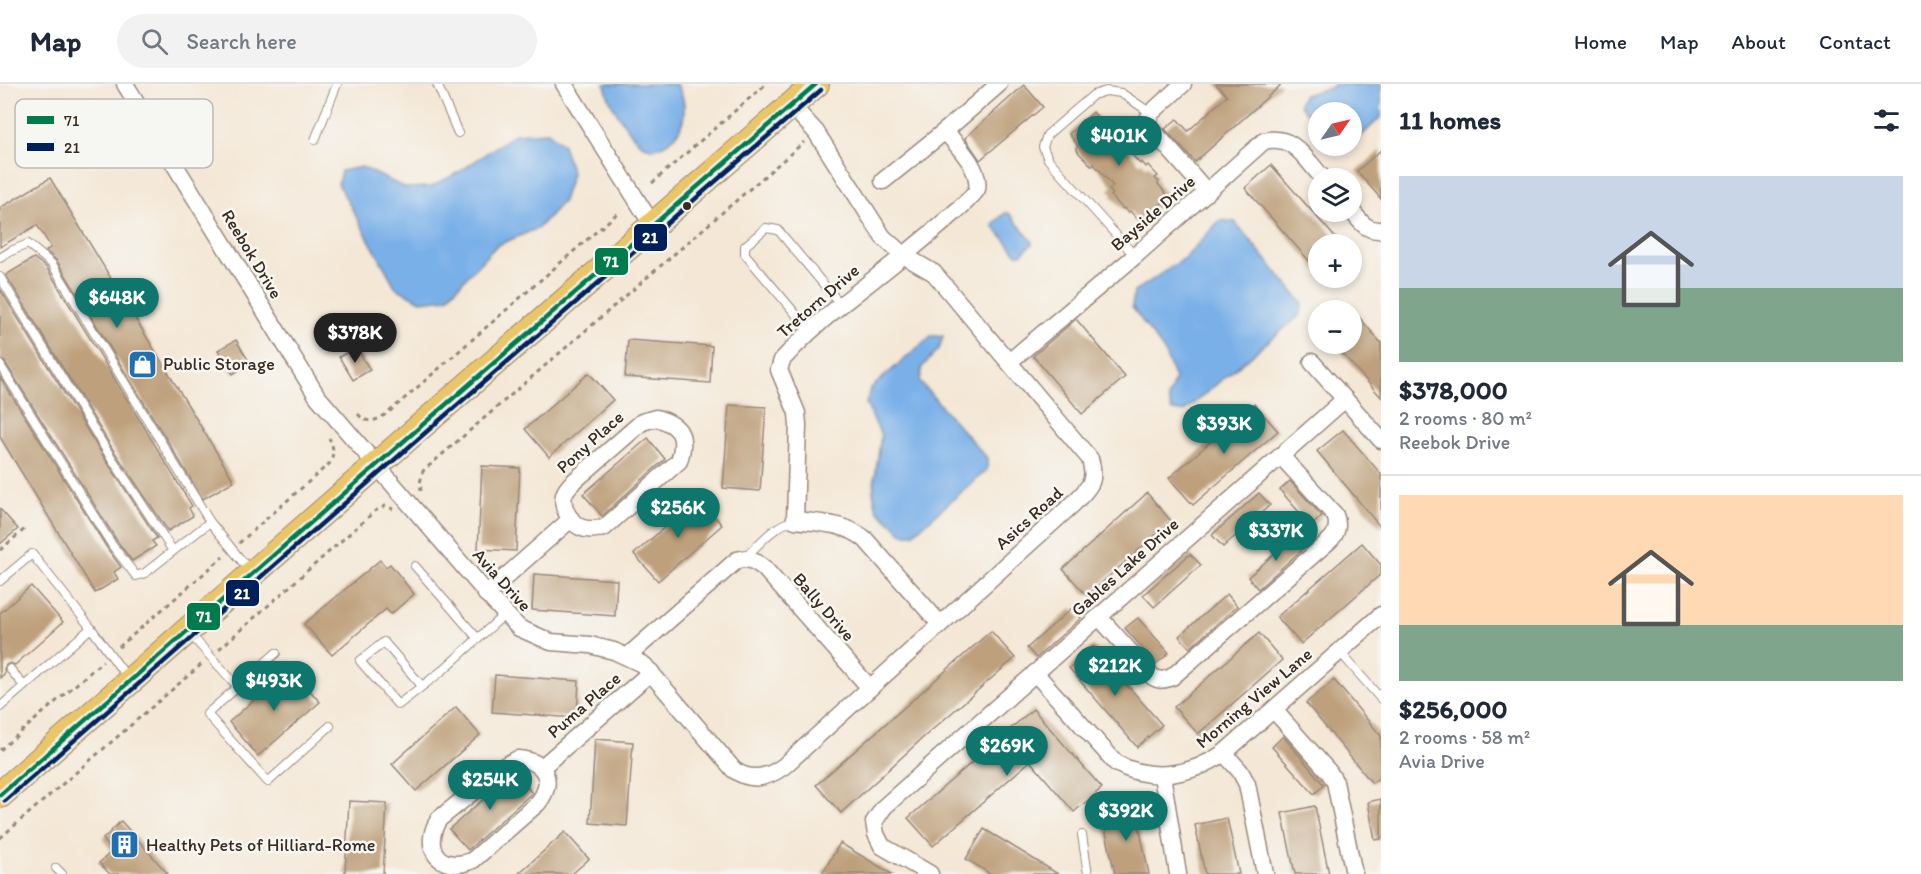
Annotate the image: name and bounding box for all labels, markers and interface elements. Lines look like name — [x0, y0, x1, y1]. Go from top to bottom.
search box — [117, 14, 537, 68]
text: Map — [30, 24, 81, 58]
icon: search — [138, 25, 171, 58]
text: Search here — [186, 28, 297, 55]
text: Home — [1574, 29, 1627, 54]
text: Map — [1660, 29, 1699, 54]
text: About — [1732, 29, 1786, 54]
text: Contact — [1819, 29, 1891, 54]
legend — [15, 99, 213, 168]
north arrow — [1308, 102, 1362, 156]
map controls — [1308, 102, 1362, 354]
text: 11 homes — [1399, 104, 1501, 136]
icon: filters — [1870, 104, 1903, 137]
text: 71 — [64, 111, 80, 130]
pin: $401K — [1077, 116, 1161, 167]
text: $401K — [1091, 123, 1147, 147]
text: 21 — [64, 138, 80, 157]
button: layers — [1308, 168, 1362, 222]
street label: Bayside Drive — [1106, 170, 1200, 256]
unlabelled marker — [681, 200, 693, 212]
street label: Reebok Drive — [217, 205, 287, 303]
icon: home — [1597, 215, 1705, 323]
line badge: 21 — [633, 223, 668, 252]
text: 21 — [642, 228, 658, 247]
button: + — [1308, 234, 1362, 288]
line badge: 71 — [594, 247, 629, 276]
text: 71 — [602, 252, 619, 271]
street label: Tretorn Drive — [772, 259, 864, 343]
pin: $648K — [75, 278, 159, 329]
text: $648K — [89, 285, 145, 309]
button: − — [1308, 300, 1362, 354]
pin: $378K — [313, 313, 397, 364]
text: $378K — [328, 320, 382, 344]
shop icon: Public Storage — [126, 348, 158, 380]
place label: Public Storage — [163, 353, 275, 375]
text: $378,000 — [1399, 374, 1508, 406]
pin: $393K — [1182, 404, 1266, 455]
street label: Pony Place — [552, 406, 628, 478]
text: 2 rooms · 80 m² — [1399, 406, 1532, 430]
text: $393K — [1196, 411, 1252, 435]
text: Reebok Drive — [1399, 430, 1510, 454]
street label: Asics Road — [991, 482, 1068, 554]
pin: $256K — [636, 488, 720, 539]
text: $256K — [651, 495, 705, 519]
pin: $337K — [1234, 511, 1318, 562]
street label: Gables Lake Drive — [1067, 513, 1183, 621]
text: $337K — [1249, 518, 1303, 542]
icon: home — [1597, 534, 1705, 642]
street label: Avia Drive — [468, 544, 536, 616]
street label: Bally Drive — [788, 568, 860, 646]
line badge: 21 — [225, 579, 260, 607]
text: 21 — [234, 584, 250, 603]
line badge: 71 — [186, 602, 221, 631]
text: 71 — [195, 607, 212, 626]
street label: Morning View Lane — [1191, 643, 1317, 753]
pin: $212K — [1073, 646, 1157, 697]
text: $212K — [1088, 653, 1142, 677]
pin: $493K — [232, 661, 316, 712]
street label: Puma Place — [543, 667, 625, 743]
text: $493K — [246, 668, 302, 692]
text: $256,000 — [1399, 693, 1507, 725]
text: 2 rooms · 58 m² — [1399, 725, 1530, 749]
pin: $269K — [965, 726, 1049, 777]
text: $269K — [980, 733, 1034, 757]
text: Avia Drive — [1399, 749, 1485, 773]
pin: $254K — [448, 760, 532, 811]
text: $254K — [462, 767, 518, 791]
pin: $392K — [1084, 791, 1168, 842]
text: $392K — [1099, 798, 1153, 822]
building icon: Healthy Pets of Hilliard-Rome — [109, 829, 141, 861]
place label: Healthy Pets of Hilliard-Rome — [146, 834, 375, 856]

